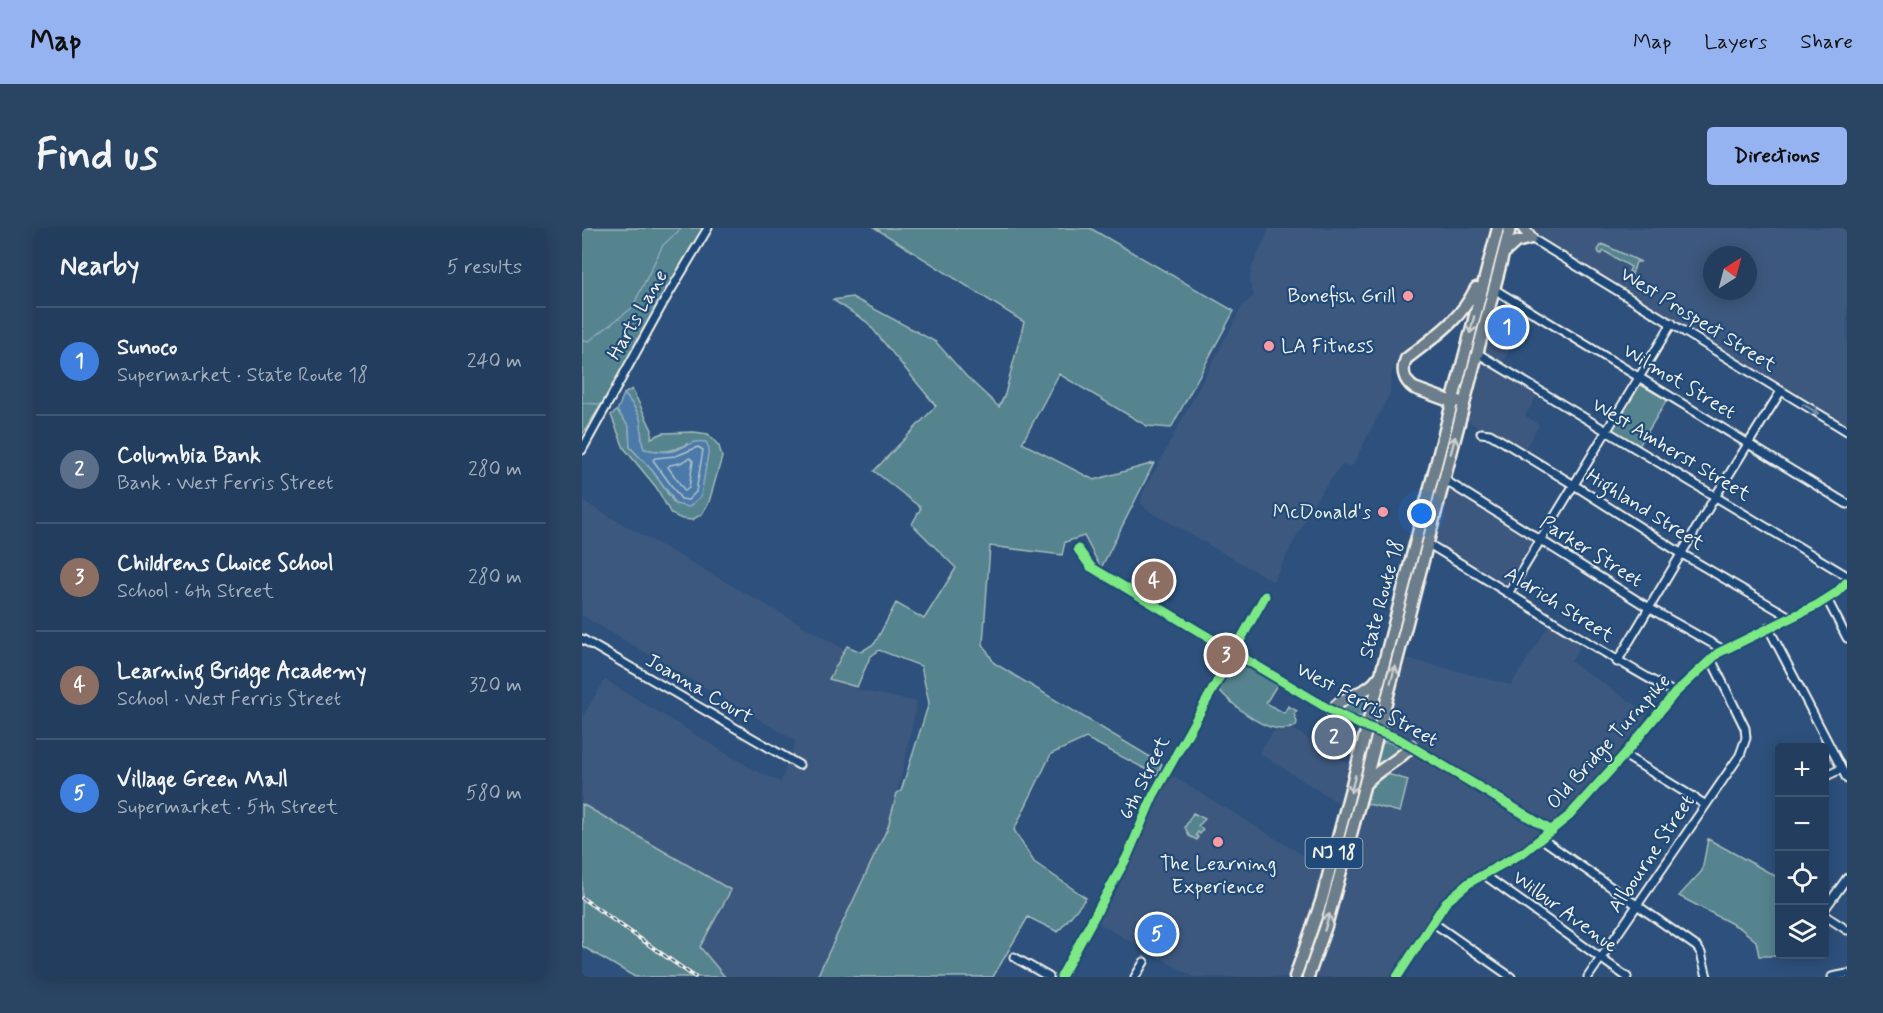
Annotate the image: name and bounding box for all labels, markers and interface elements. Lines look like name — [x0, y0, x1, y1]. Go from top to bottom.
text: Map — [30, 24, 81, 61]
text: Map — [1633, 28, 1671, 56]
text: Layers — [1704, 28, 1767, 56]
text: Share — [1800, 28, 1853, 56]
button: Directions — [1707, 127, 1847, 185]
text: Find us — [36, 129, 158, 184]
north arrow — [1703, 246, 1757, 300]
text: Nearby — [60, 250, 139, 284]
text: 5 results — [447, 254, 522, 281]
street label: West Prospect Street — [1615, 261, 1781, 379]
street label: Harts Lane — [601, 265, 675, 365]
place label: Bonefish Grill — [1288, 283, 1396, 310]
marker: Bonefish Grill — [1401, 289, 1415, 303]
pin: 1 — [1488, 304, 1526, 350]
one-way arrow — [1465, 315, 1477, 334]
place label: LA Fitness — [1281, 333, 1374, 360]
text: Sunoco — [117, 334, 177, 362]
street label: Wilmot Street — [1618, 338, 1740, 426]
marker: LA Fitness — [1262, 339, 1276, 353]
text: 1 — [75, 348, 84, 375]
text: 240 m — [467, 348, 522, 375]
text: Supermarket · State Route 18 — [117, 362, 368, 389]
street label: West Amherst Street — [1587, 392, 1756, 508]
one-way arrow — [1802, 404, 1819, 416]
one-way arrow — [1447, 436, 1459, 455]
text: Columbia Bank — [117, 442, 261, 470]
text: 2 — [75, 456, 84, 483]
text: 280 m — [468, 456, 522, 483]
street label: Highland Street — [1580, 463, 1710, 559]
text: Bank · West Ferris Street — [117, 470, 333, 497]
place label: McDonald's — [1273, 499, 1371, 526]
your location — [1407, 499, 1436, 528]
marker: McDonald's — [1376, 505, 1390, 519]
street label: Parker Street — [1534, 510, 1648, 594]
street label: State Route 18 — [1353, 537, 1411, 661]
text: Childrens Choice School — [117, 550, 333, 578]
pin: 4 — [1134, 558, 1174, 604]
street label: Aldrich Street — [1499, 561, 1619, 650]
text: 3 — [75, 564, 84, 591]
text: 280 m — [468, 564, 522, 591]
text: School · 6th Street — [117, 578, 274, 605]
pin: 3 — [1206, 632, 1246, 678]
street label: Joanna Court — [640, 647, 758, 731]
street label: West Ferris Street — [1291, 656, 1443, 754]
text: Learning Bridge Academy — [117, 658, 366, 686]
one-way arrow — [1387, 665, 1399, 684]
street label: Old Bridge Turnpike — [1541, 668, 1678, 816]
text: 4 — [74, 672, 85, 699]
text: 320 m — [469, 672, 522, 699]
text: School · West Ferris Street — [117, 686, 341, 713]
pin: 2 — [1314, 714, 1353, 760]
street label: 6th Street — [1113, 732, 1177, 824]
map controls — [1775, 743, 1829, 959]
button: + — [1775, 743, 1829, 797]
text: Village Green Mall — [117, 766, 288, 794]
one-way arrow — [1346, 774, 1358, 793]
text: 5 — [74, 780, 86, 807]
text: 580 m — [466, 780, 522, 807]
street label: Albourne Street — [1602, 789, 1702, 919]
text: Supermarket · 5th Street — [117, 794, 338, 821]
button: − — [1775, 797, 1829, 851]
marker: The Learning Experience — [1211, 835, 1225, 849]
road number: NJ 18 — [1306, 838, 1362, 868]
place label: The Learning Experience — [1160, 851, 1276, 901]
button: locate — [1775, 851, 1829, 905]
street label: Wilbur Avenue — [1507, 865, 1623, 959]
button: layers — [1775, 905, 1829, 959]
pin: 5 — [1138, 912, 1176, 956]
one-way arrow — [1322, 913, 1333, 932]

